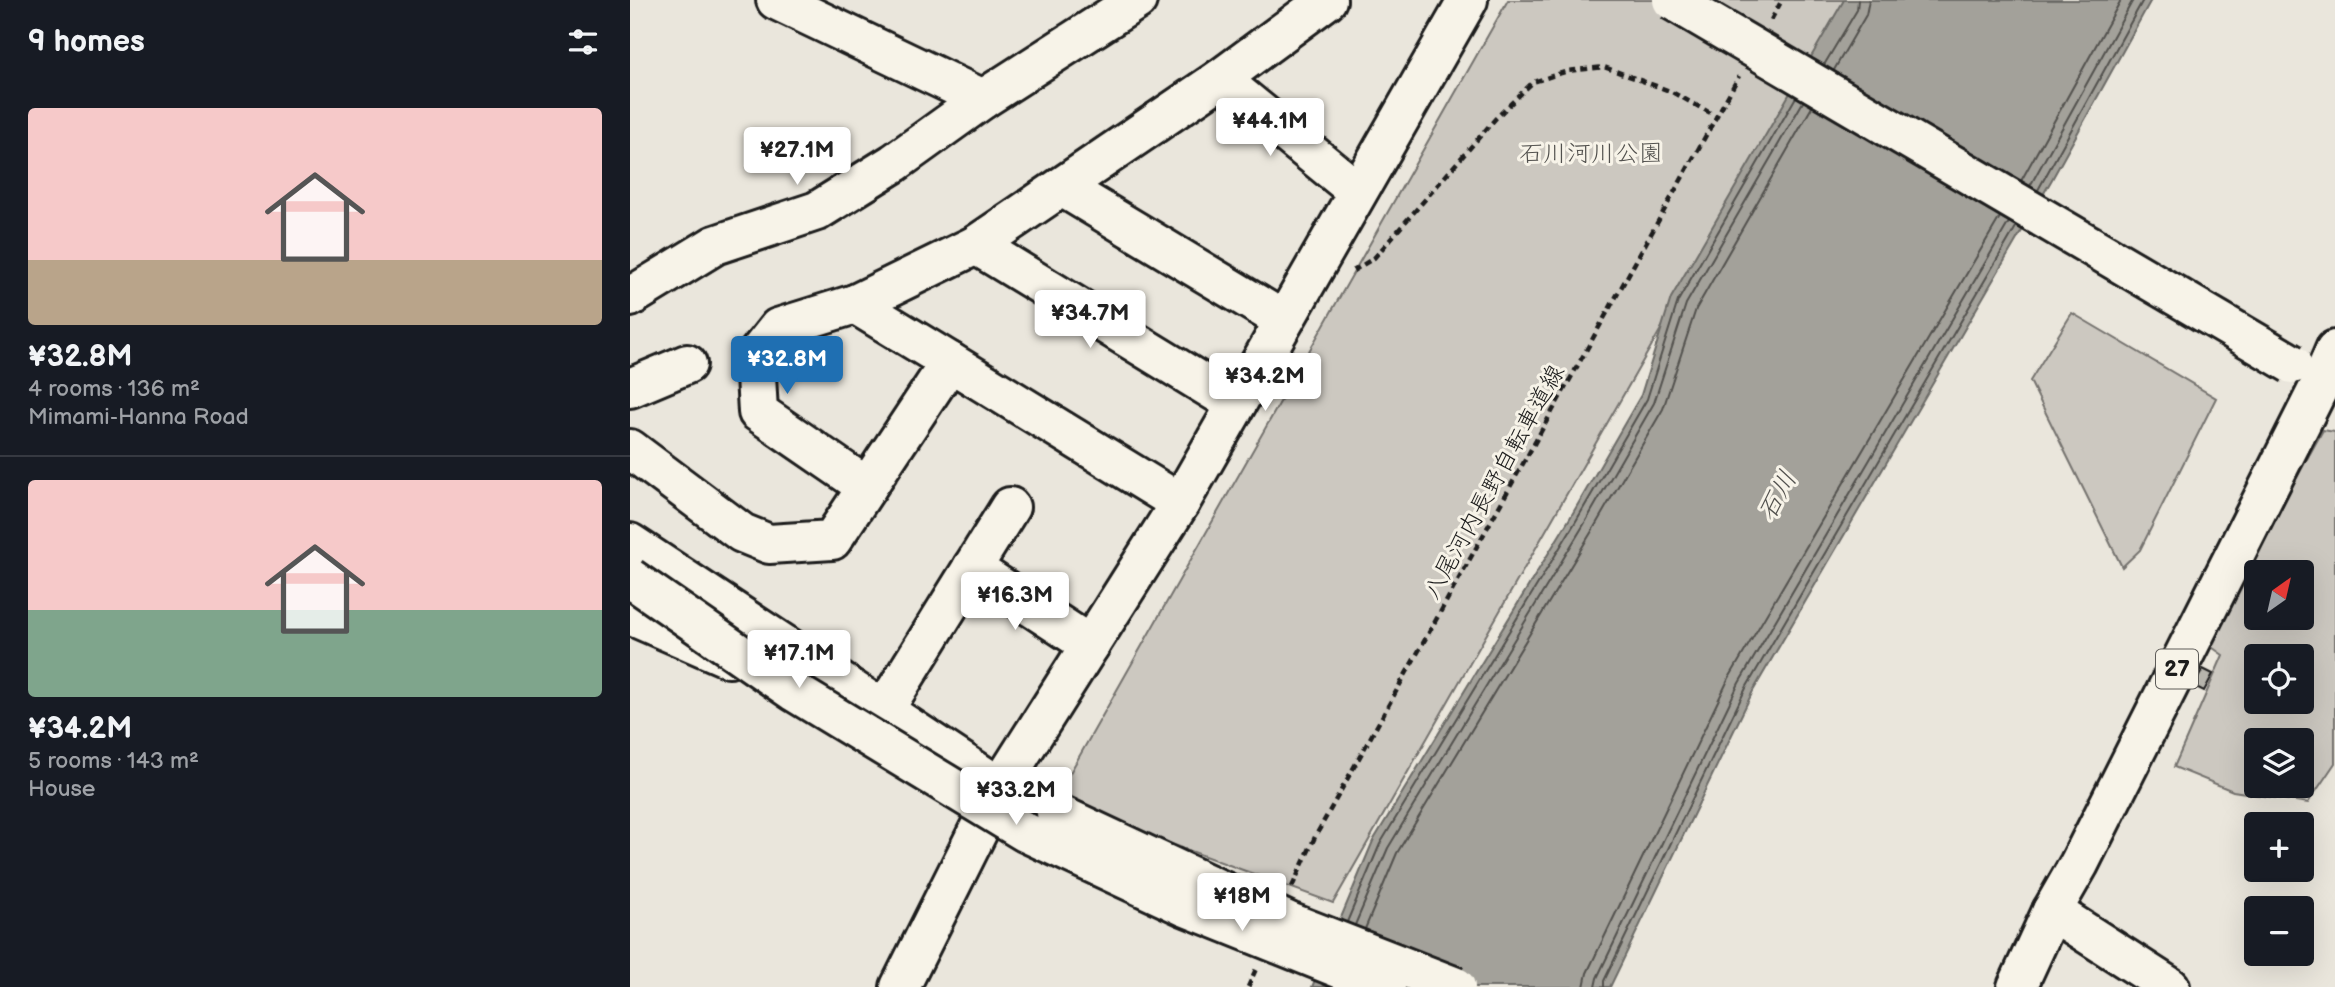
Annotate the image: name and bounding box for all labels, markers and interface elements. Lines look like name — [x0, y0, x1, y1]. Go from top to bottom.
icon: filters — [564, 23, 602, 61]
text: 9 homes — [28, 24, 145, 60]
pin: ¥44.1M — [1213, 99, 1327, 158]
text: ¥44.1M — [1232, 107, 1308, 135]
pin: ¥27.1M — [740, 128, 854, 187]
text: ¥27.1M — [760, 136, 834, 164]
park label: 石川河川公園 — [1519, 139, 1663, 168]
icon: home — [252, 154, 378, 280]
pin: ¥34.7M — [1033, 290, 1147, 350]
text: ¥34.7M — [1051, 299, 1129, 327]
pin: ¥32.8M — [730, 336, 844, 396]
text: ¥32.8M — [28, 339, 132, 375]
text: ¥32.8M — [747, 345, 827, 373]
pin: ¥34.2M — [1208, 354, 1322, 413]
street label: 八尾河内長野自転車道線 — [1417, 360, 1571, 604]
text: ¥34.2M — [1225, 362, 1305, 390]
text: 4 rooms · 136 m² — [28, 375, 200, 403]
text: Mimami-Hanna Road — [28, 403, 249, 431]
water label: 石川 — [1752, 466, 1804, 526]
icon: home — [252, 526, 378, 652]
north arrow — [2244, 560, 2314, 630]
map controls — [2244, 560, 2314, 966]
pin: ¥16.3M — [958, 572, 1072, 632]
text: ¥16.3M — [977, 581, 1053, 609]
pin: ¥17.1M — [742, 630, 856, 690]
text: ¥17.1M — [763, 639, 835, 667]
button: locate — [2244, 644, 2314, 714]
road number: 27 — [2156, 650, 2198, 688]
text: ¥34.2M — [28, 711, 132, 747]
button: layers — [2244, 728, 2314, 798]
text: 5 rooms · 143 m² — [28, 747, 199, 775]
pin: ¥33.2M — [959, 768, 1073, 827]
text: House — [28, 775, 95, 803]
text: ¥33.2M — [976, 776, 1056, 804]
button: + — [2244, 812, 2314, 882]
pin: ¥18M — [1201, 874, 1283, 933]
text: ¥18M — [1213, 882, 1271, 910]
button: − — [2244, 896, 2314, 966]

